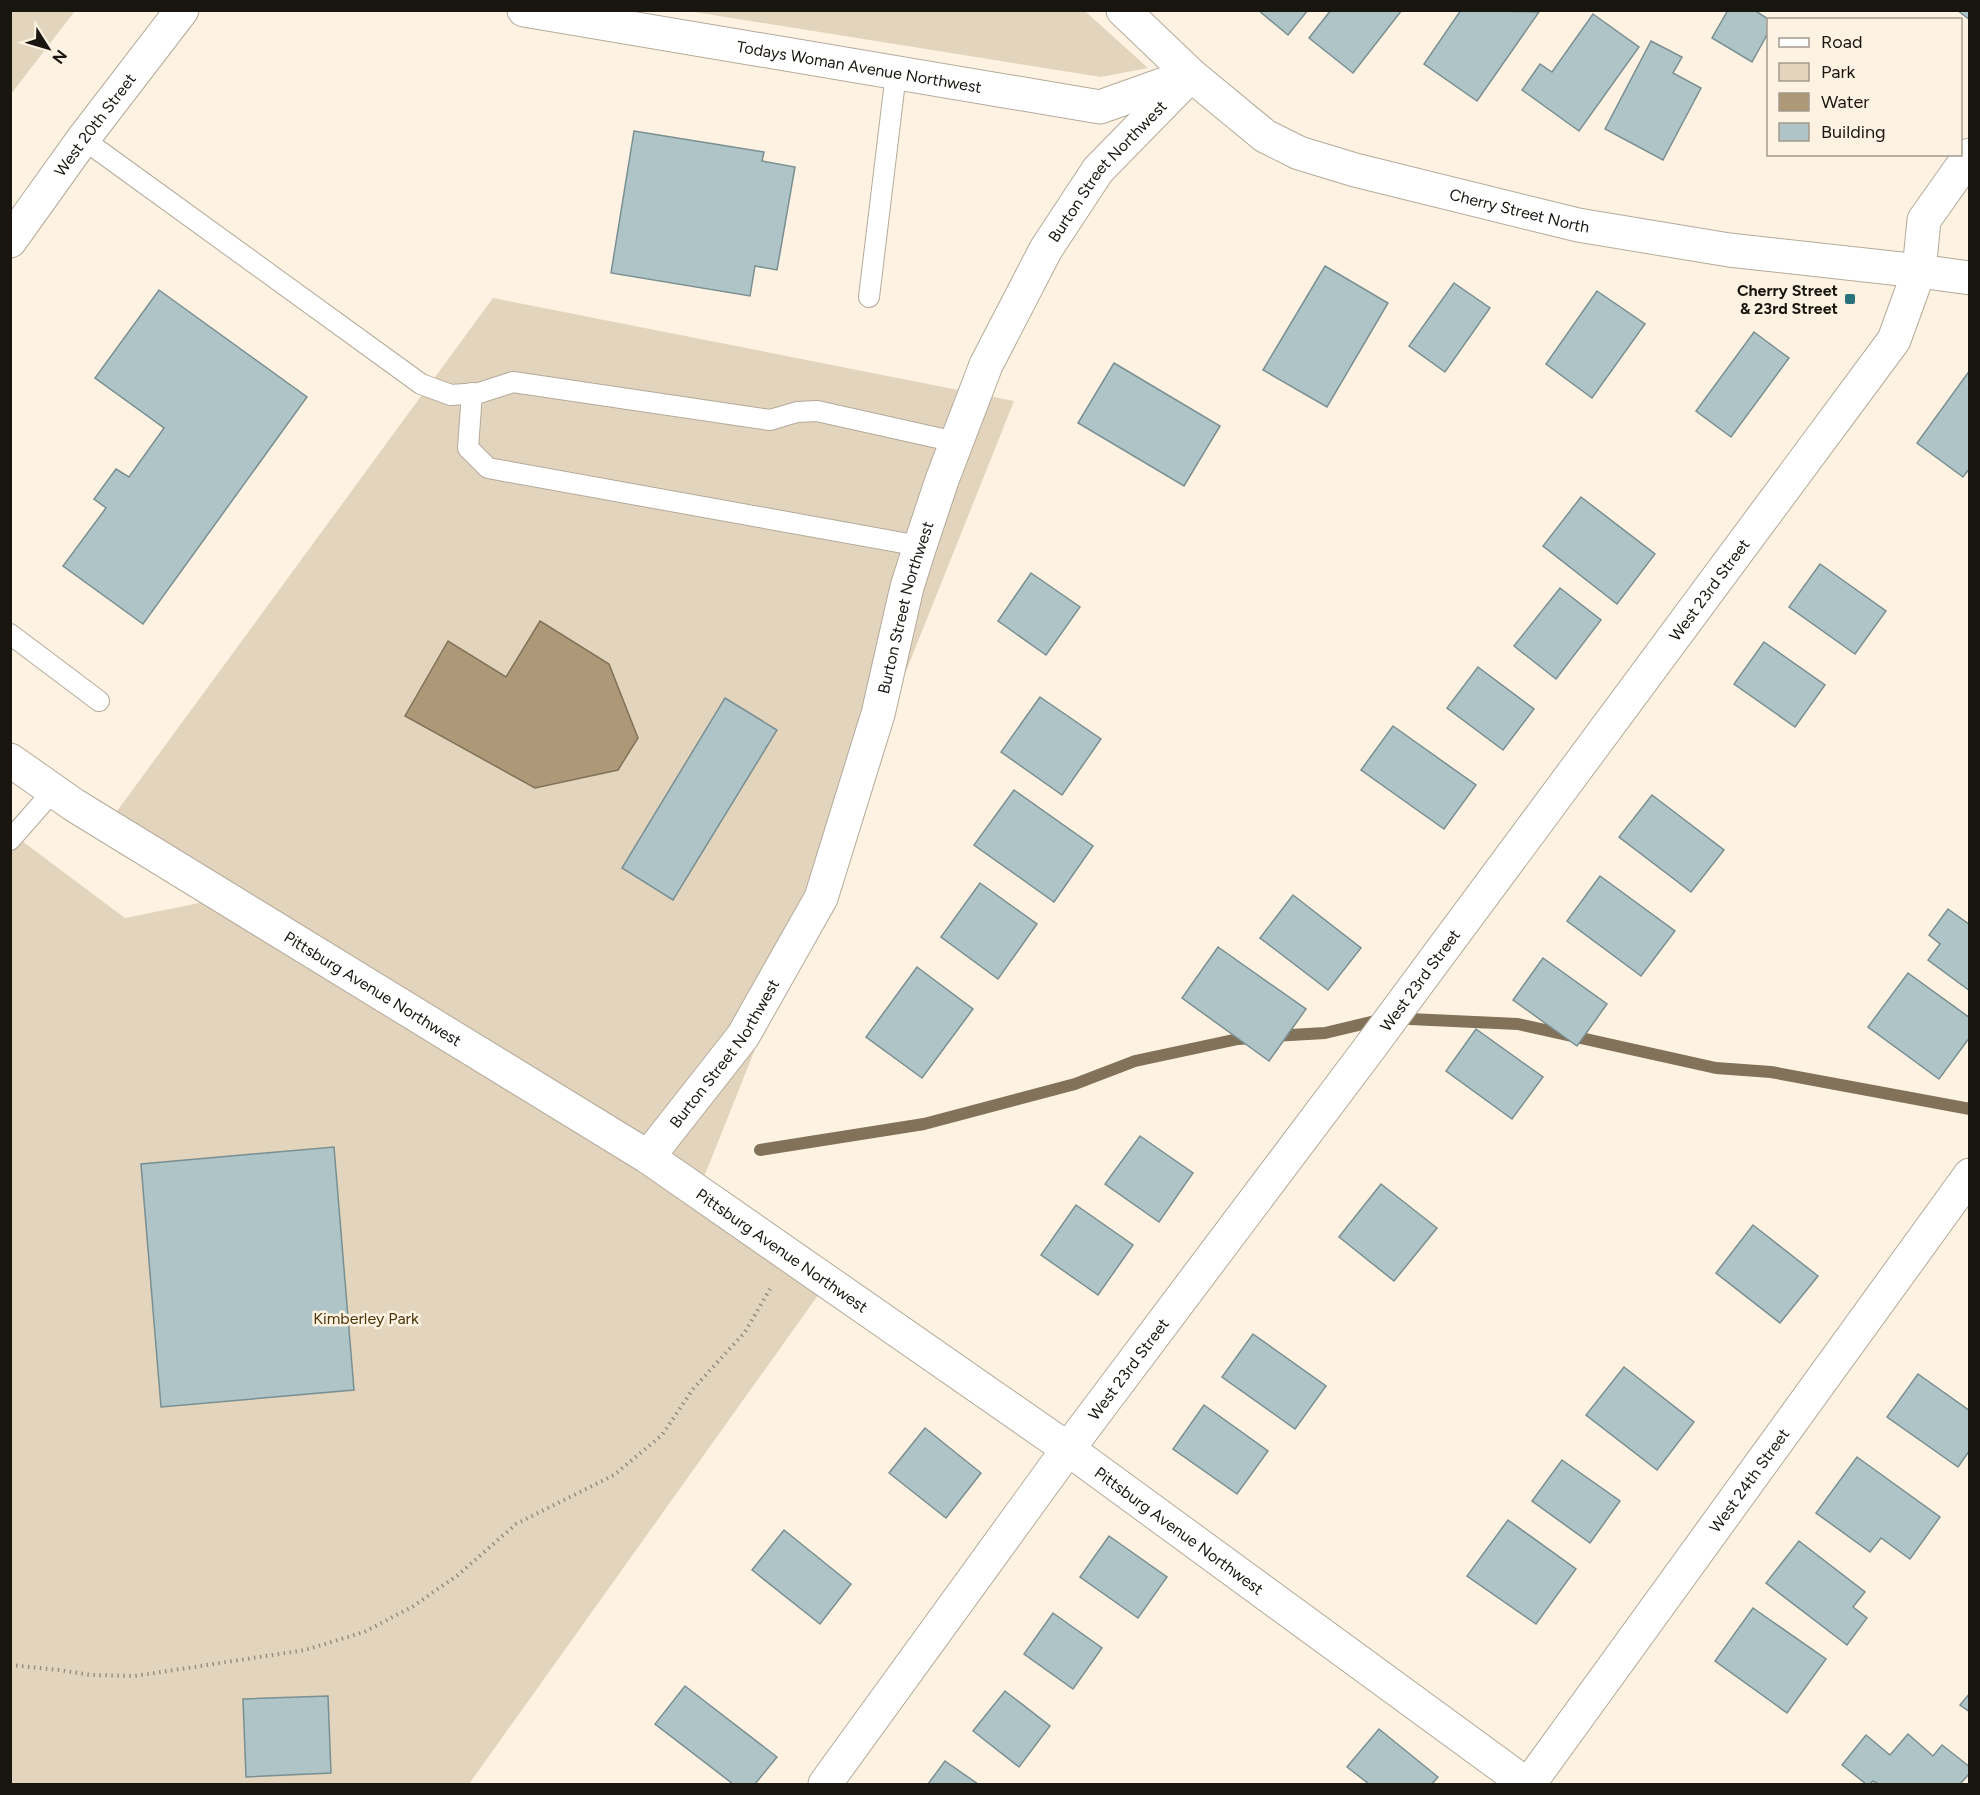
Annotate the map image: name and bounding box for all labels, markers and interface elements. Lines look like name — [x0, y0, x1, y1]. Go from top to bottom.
north arrow — [18, 18, 78, 78]
legend — [1767, 18, 1962, 156]
text: Road — [1821, 31, 1862, 53]
street label: Todays Woman Avenue Northwest — [735, 37, 983, 97]
text: N — [48, 46, 71, 67]
text: Park — [1821, 61, 1856, 83]
street label: West 20th Street — [50, 70, 140, 180]
text: Water — [1821, 91, 1869, 113]
street label: Burton Street Northwest — [1044, 97, 1171, 246]
text: Building — [1821, 121, 1886, 143]
street label: Cherry Street North — [1448, 185, 1591, 237]
place label: Cherry Street & 23rd Street — [1737, 281, 1838, 318]
marker: Cherry Street & 23rd Street — [1843, 292, 1857, 306]
street label: Burton Street Northwest — [874, 519, 938, 696]
street label: West 23rd Street — [1665, 535, 1753, 645]
street label: West 23rd Street — [1376, 926, 1464, 1035]
street label: Pittsburg Avenue Northwest — [281, 927, 465, 1050]
street label: Burton Street Northwest — [666, 976, 783, 1132]
street label: Pittsburg Avenue Northwest — [693, 1185, 871, 1317]
park label: Kimberley Park — [313, 1309, 419, 1328]
street label: West 23rd Street — [1084, 1315, 1173, 1424]
street label: West 24th Street — [1705, 1425, 1793, 1536]
street label: Pittsburg Avenue Northwest — [1091, 1463, 1267, 1599]

